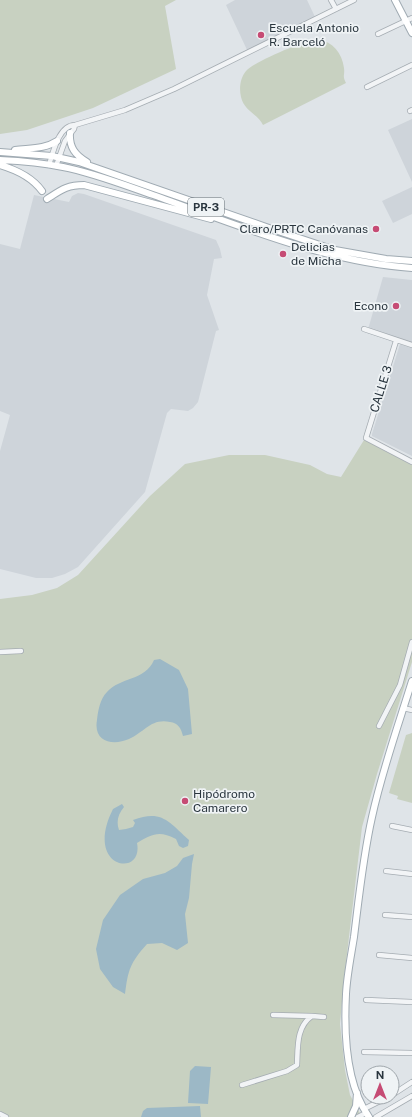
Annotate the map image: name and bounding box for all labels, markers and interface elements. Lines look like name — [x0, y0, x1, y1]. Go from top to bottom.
place label: Escuela Antonio R. Barceló — [269, 21, 359, 49]
marker: Escuela Antonio R. Barceló — [256, 30, 266, 40]
road number: PR-3 — [188, 198, 224, 216]
place label: Claro/PRTC Canóvanas — [240, 222, 368, 236]
marker: Claro/PRTC Canóvanas — [371, 224, 381, 234]
place label: Delicias de Micha — [291, 240, 341, 268]
marker: Delicias de Micha — [278, 249, 288, 259]
place label: Econo — [354, 299, 388, 313]
marker: Econo — [391, 301, 401, 311]
street label: CALLE 3 — [367, 364, 395, 414]
place label: Hipódromo Camarero — [193, 787, 255, 815]
marker: Hipódromo Camarero — [180, 796, 190, 806]
north arrow — [360, 1065, 400, 1105]
text: N — [376, 1069, 384, 1081]

